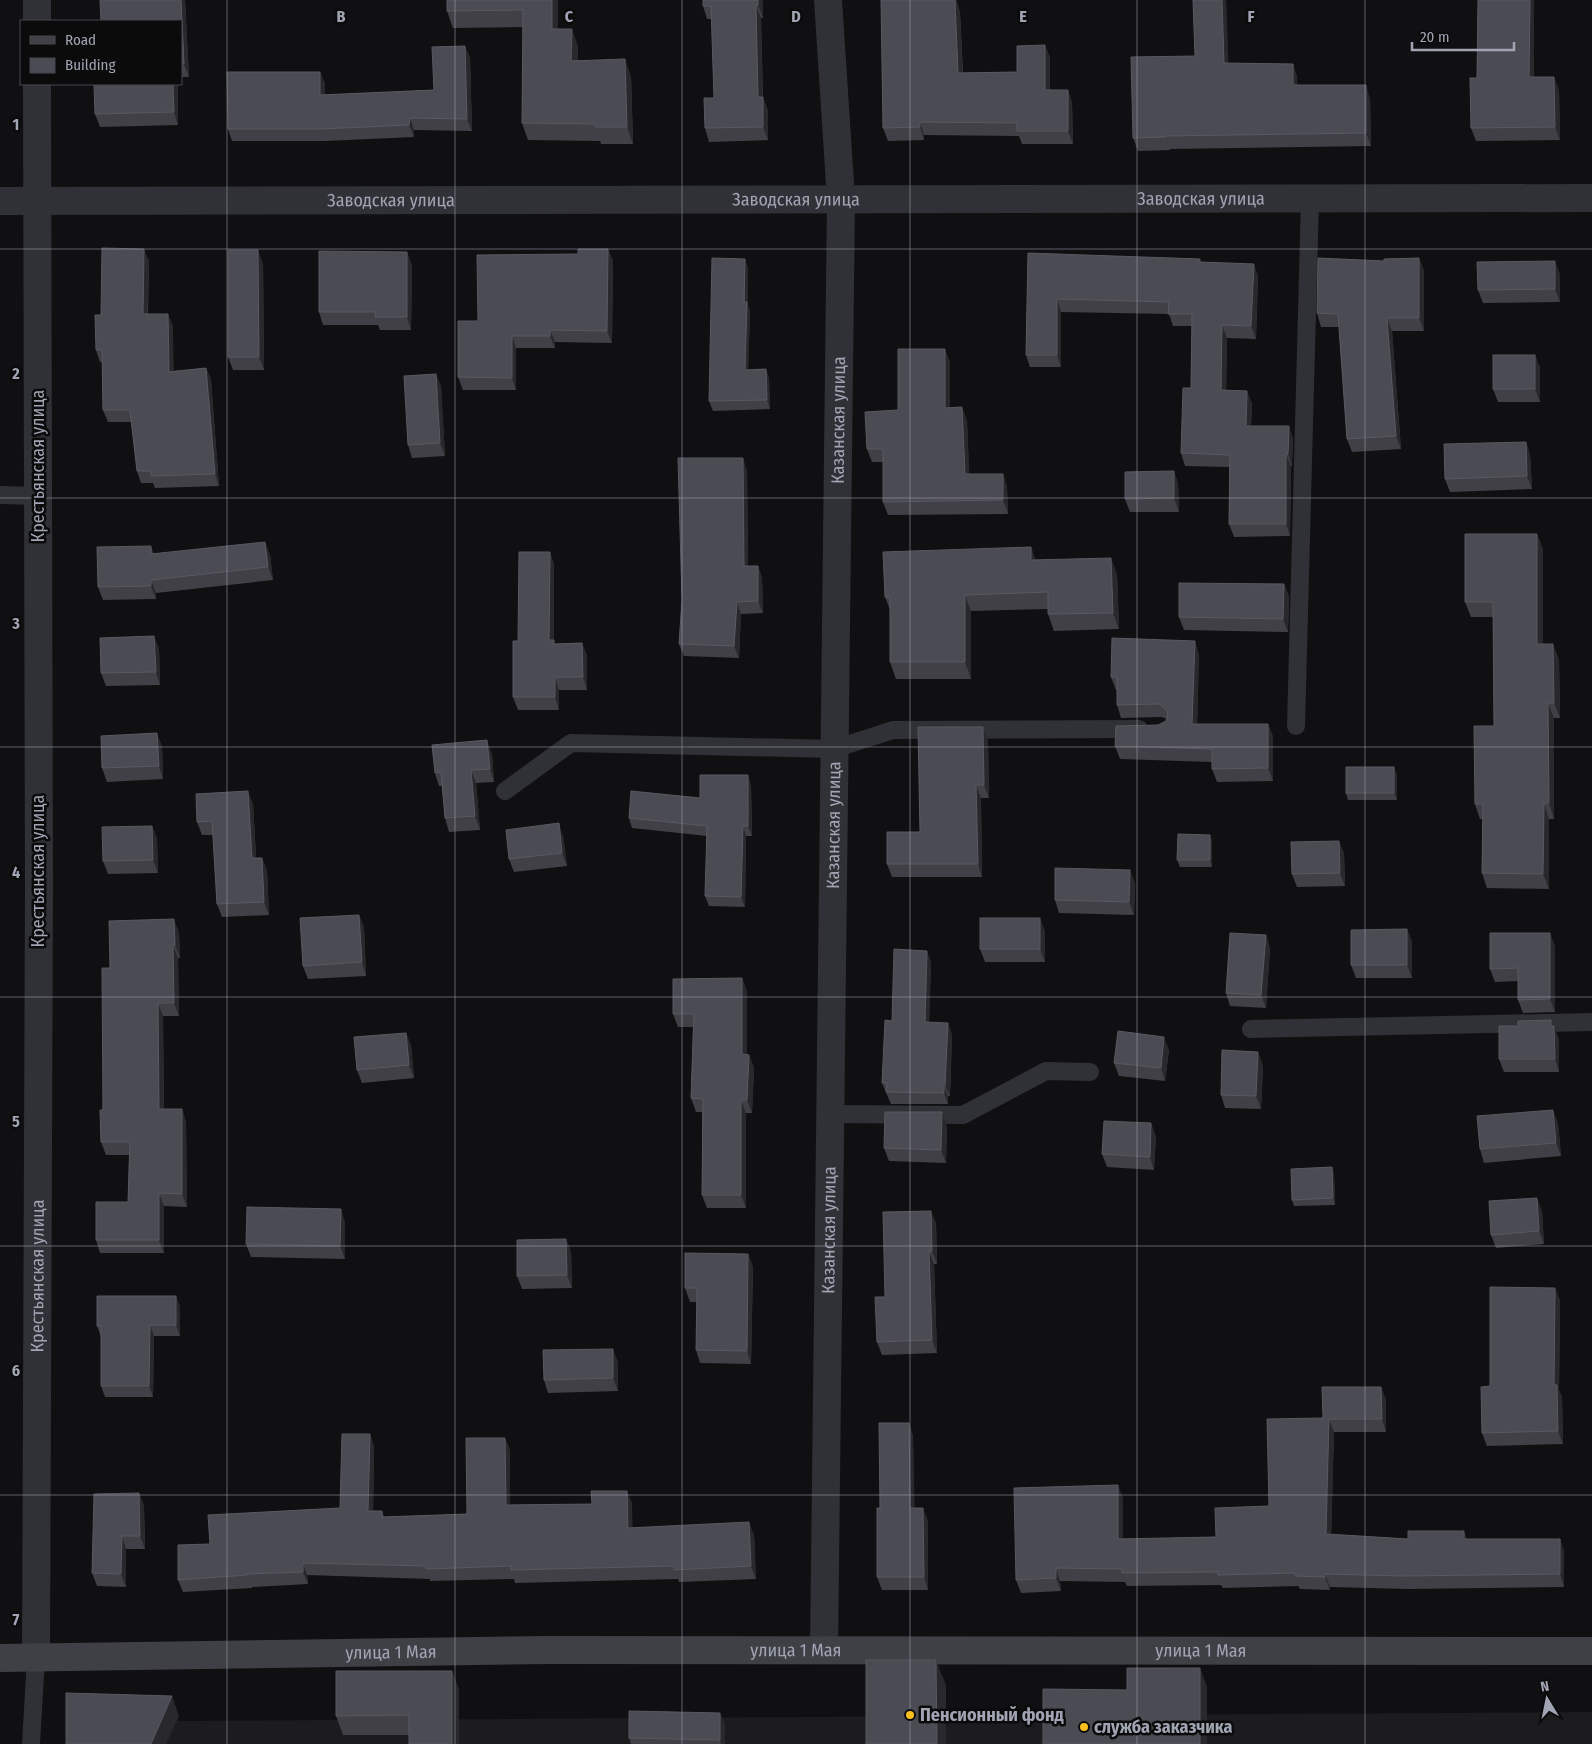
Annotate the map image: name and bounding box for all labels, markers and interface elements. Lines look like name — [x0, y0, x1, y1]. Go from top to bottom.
text: B — [337, 7, 346, 26]
text: C — [565, 7, 574, 26]
text: D — [791, 7, 801, 26]
text: E — [1019, 7, 1027, 26]
text: F — [1247, 7, 1255, 26]
legend — [20, 20, 182, 85]
scale bar — [1412, 20, 1514, 52]
text: 20 m — [1420, 28, 1450, 46]
text: Road — [65, 31, 96, 49]
text: Building — [65, 56, 116, 74]
text: 1 — [13, 115, 19, 134]
street label: Заводская улица — [732, 188, 860, 211]
street label: Заводская улица — [1137, 188, 1265, 210]
street label: Заводская улица — [327, 189, 455, 211]
street label: Казанская улица — [827, 356, 850, 484]
text: 2 — [11, 364, 20, 383]
street label: Крестьянская улица — [27, 389, 49, 542]
text: 3 — [11, 614, 20, 633]
street label: Казанская улица — [822, 761, 845, 889]
street label: Крестьянская улица — [27, 794, 49, 947]
text: 4 — [12, 863, 20, 882]
text: 5 — [12, 1112, 20, 1131]
street label: Казанская улица — [817, 1166, 841, 1294]
street label: Крестьянская улица — [26, 1199, 49, 1353]
text: 6 — [12, 1361, 20, 1380]
text: 7 — [13, 1610, 20, 1629]
street label: улица 1 Мая — [750, 1639, 842, 1661]
street label: улица 1 Мая — [1155, 1640, 1247, 1662]
street label: улица 1 Мая — [345, 1641, 437, 1664]
north arrow — [1522, 1674, 1572, 1724]
text: N — [1539, 1678, 1550, 1696]
place label: Пенсионный фонд — [920, 1704, 1064, 1726]
marker: Пенсионный фонд — [904, 1709, 916, 1721]
place label: служба заказчика — [1094, 1716, 1233, 1738]
marker: служба заказчика — [1078, 1721, 1090, 1733]

